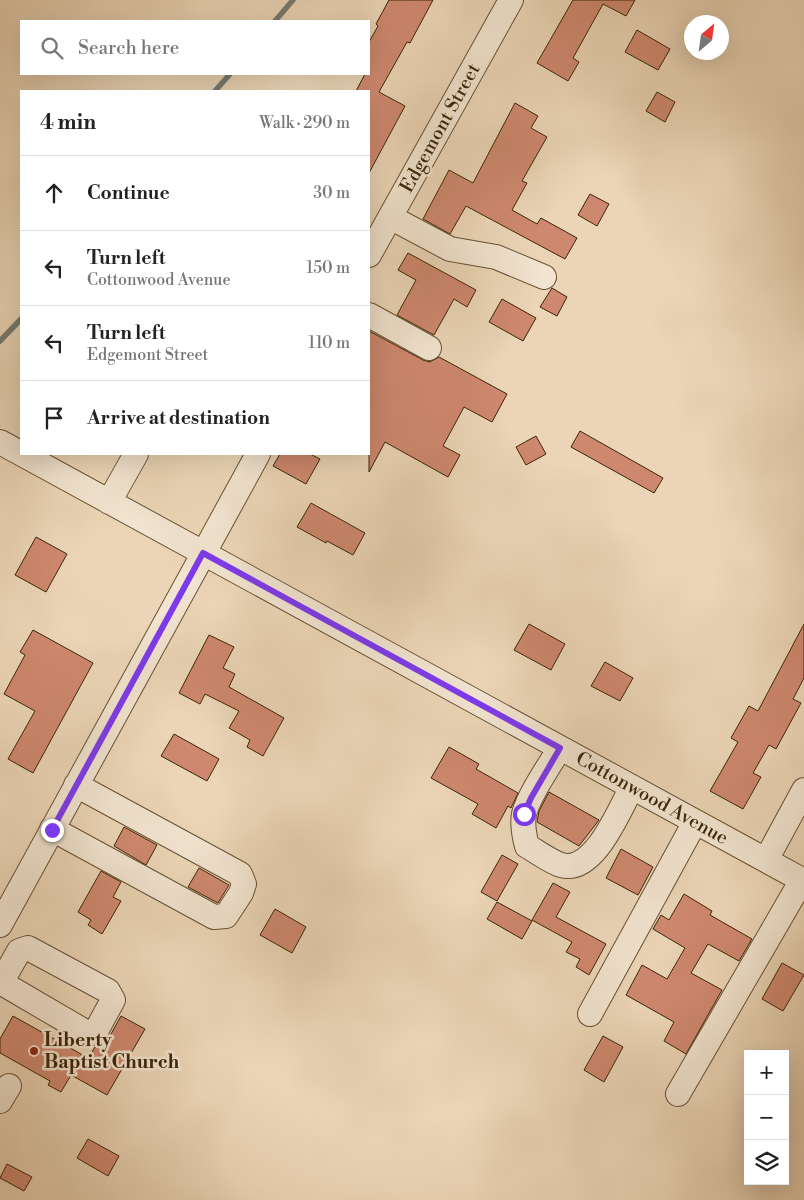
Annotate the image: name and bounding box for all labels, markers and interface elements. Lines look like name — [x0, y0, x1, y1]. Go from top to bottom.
north arrow — [684, 15, 729, 60]
search box — [20, 20, 370, 75]
icon: search — [38, 34, 66, 62]
text: Search here — [78, 36, 179, 60]
street label: Edgemont Street — [395, 59, 486, 197]
text: 4 min — [40, 110, 96, 136]
text: Walk · 290 m — [259, 113, 350, 133]
icon: ahead — [40, 179, 68, 207]
text: Continue — [87, 181, 170, 205]
text: 30 m — [313, 183, 350, 203]
text: Turn left — [87, 246, 166, 270]
icon: left — [40, 254, 68, 282]
text: 150 m — [306, 258, 350, 278]
text: Cottonwood Avenue — [87, 270, 230, 290]
text: Turn left — [87, 321, 166, 345]
icon: left — [40, 329, 68, 357]
text: 110 m — [308, 333, 350, 353]
text: Edgemont Street — [87, 345, 208, 365]
icon: arrive — [40, 404, 68, 432]
text: Arrive at destination — [87, 406, 270, 430]
street label: Cottonwood Avenue — [572, 746, 732, 850]
route start — [513, 803, 536, 826]
route end — [41, 819, 64, 842]
place label: Liberty Baptist Church — [44, 1028, 180, 1074]
marker: Liberty Baptist Church — [28, 1045, 40, 1057]
map controls — [744, 1050, 789, 1185]
button: + — [744, 1050, 789, 1095]
button: − — [744, 1095, 789, 1140]
button: layers — [744, 1140, 789, 1185]

